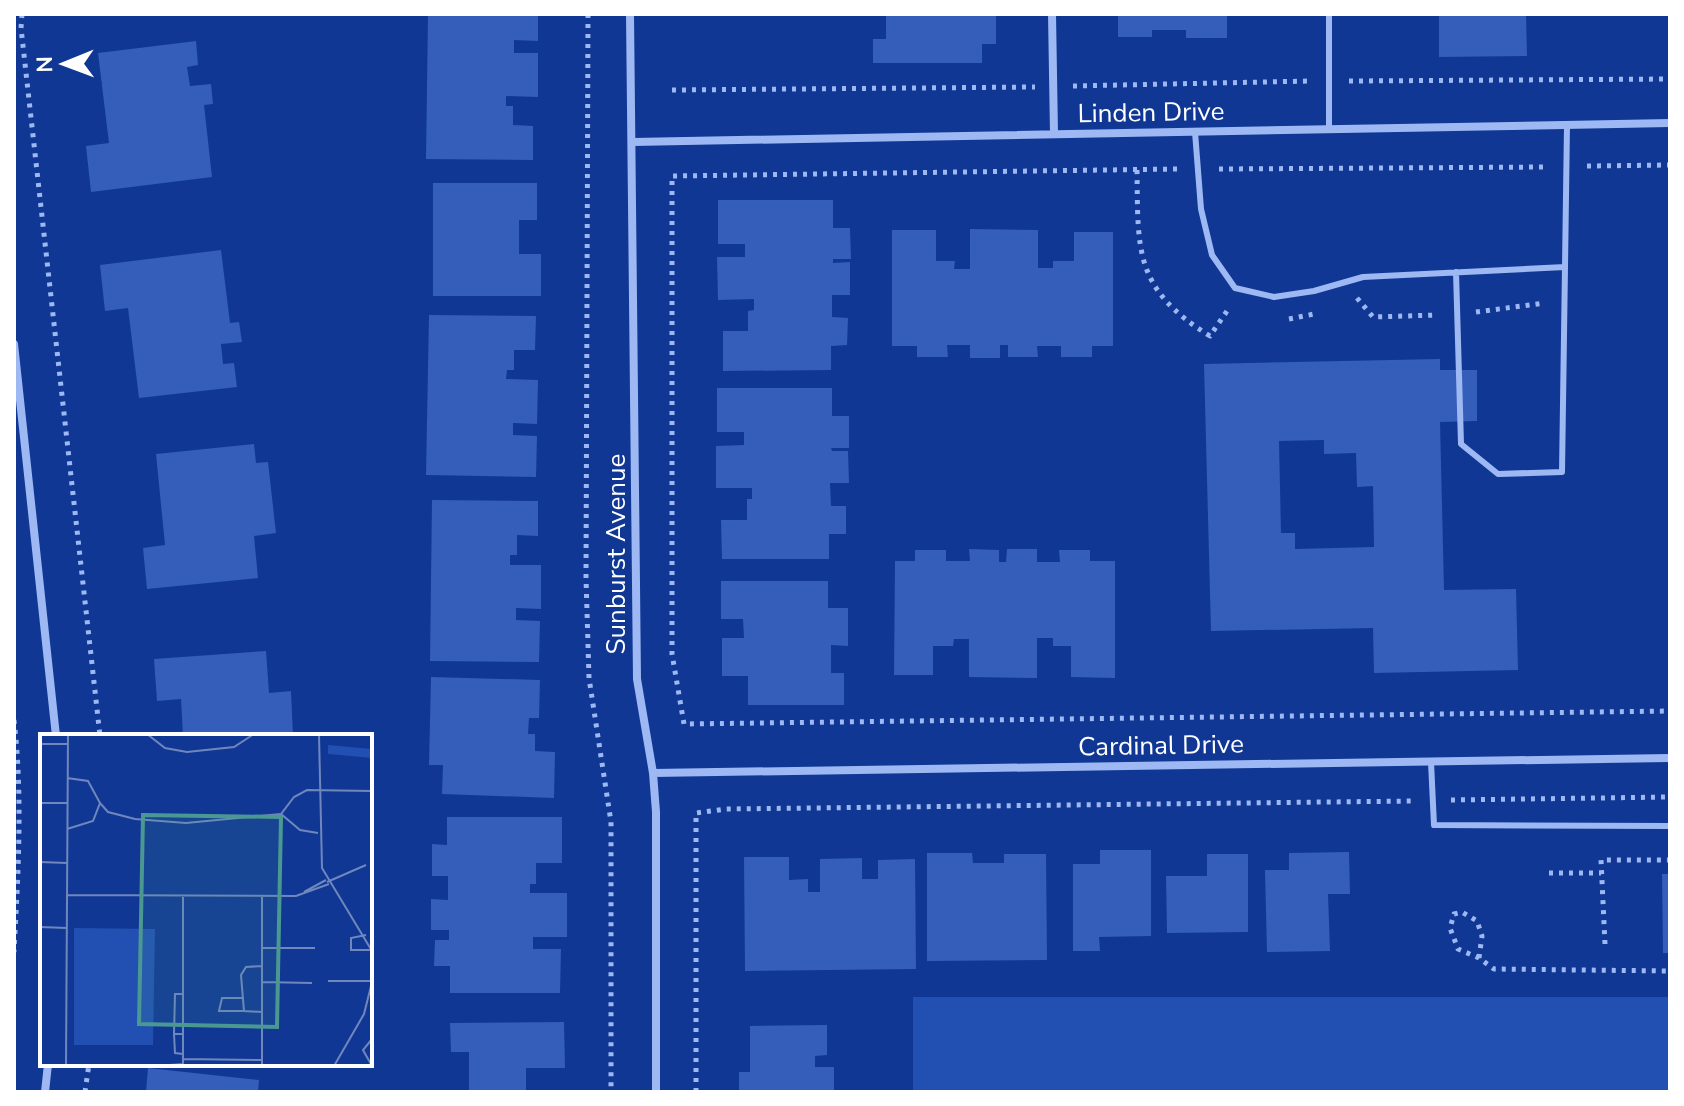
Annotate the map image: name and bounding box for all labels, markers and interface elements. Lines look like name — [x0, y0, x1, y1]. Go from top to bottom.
north arrow — [24, 24, 104, 104]
text: N — [30, 56, 60, 73]
street label: Linden Drive — [1077, 94, 1225, 131]
street label: Sunburst Avenue — [599, 454, 634, 654]
street label: Cardinal Drive — [1078, 727, 1244, 764]
inset map — [40, 734, 372, 1066]

